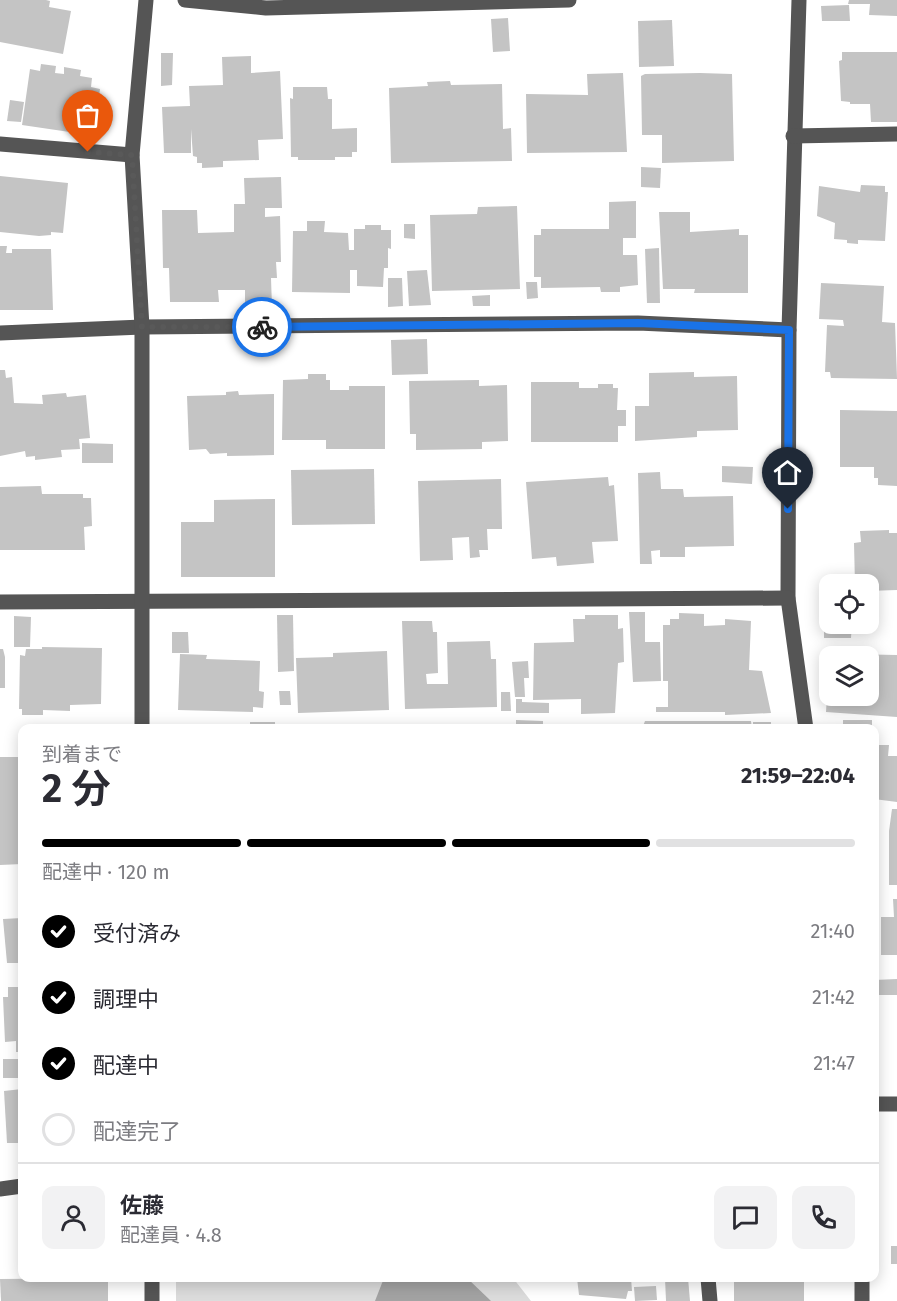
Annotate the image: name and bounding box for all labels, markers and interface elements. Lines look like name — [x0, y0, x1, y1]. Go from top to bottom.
pin — [62, 90, 113, 152]
icon: bag — [71, 99, 104, 132]
courier — [232, 297, 292, 357]
icon: bike — [246, 311, 279, 344]
pin — [762, 447, 813, 509]
icon: home — [771, 456, 804, 489]
map controls — [819, 574, 879, 706]
button: locate — [819, 574, 879, 634]
button: layers — [819, 646, 879, 706]
text: 到着まで — [42, 742, 122, 766]
text: 21:59–22:04 — [741, 762, 855, 789]
text: 2 分 — [42, 766, 110, 812]
text: 配達中 · 120 m — [42, 860, 170, 884]
icon: check — [42, 915, 75, 948]
text: 21:40 — [810, 919, 855, 943]
text: 受付済み — [93, 920, 181, 947]
icon: check — [42, 981, 75, 1014]
text: 21:42 — [812, 985, 855, 1009]
text: 調理中 — [93, 986, 159, 1013]
icon: check — [42, 1047, 75, 1080]
text: 21:47 — [813, 1051, 855, 1075]
text: 配達中 — [93, 1052, 159, 1079]
text: 配達完了 — [93, 1118, 181, 1145]
button: person — [42, 1186, 105, 1249]
button: chat — [714, 1186, 777, 1249]
button: phone — [792, 1186, 855, 1249]
text: 佐藤 — [120, 1192, 164, 1219]
text: 配達員 · 4.8 — [120, 1223, 222, 1247]

